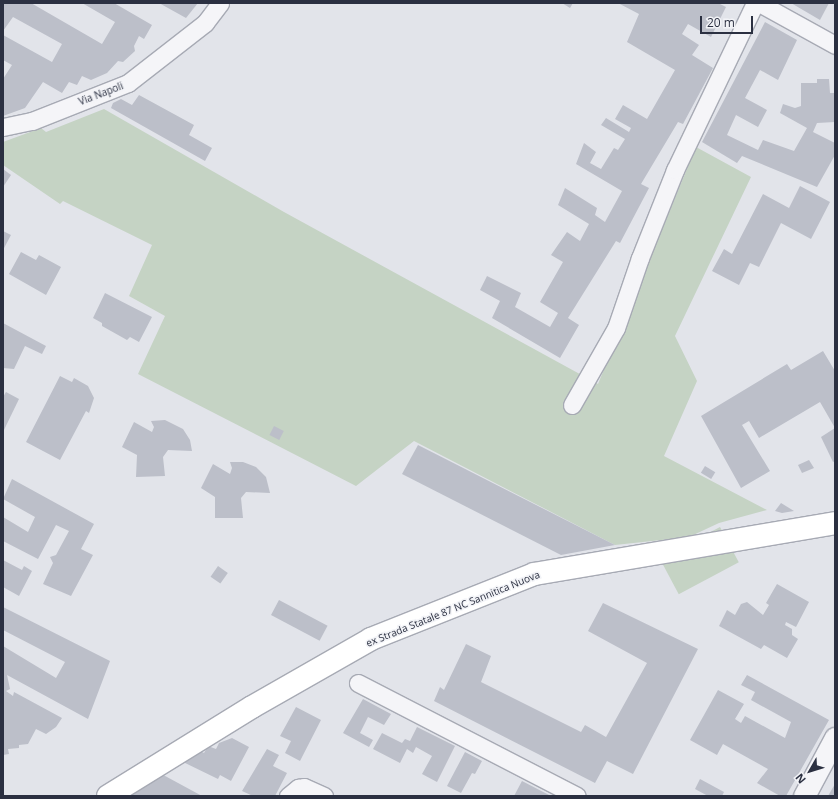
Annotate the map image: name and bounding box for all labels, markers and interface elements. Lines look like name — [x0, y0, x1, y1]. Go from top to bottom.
scale bar — [702, 8, 755, 34]
text: 20 m — [707, 14, 735, 31]
street label: Via Napoli — [77, 80, 125, 108]
street label: ex Strada Statale 87 NC Sannitica Nuova — [364, 569, 542, 649]
north arrow — [790, 751, 830, 791]
text: N — [792, 771, 809, 787]

